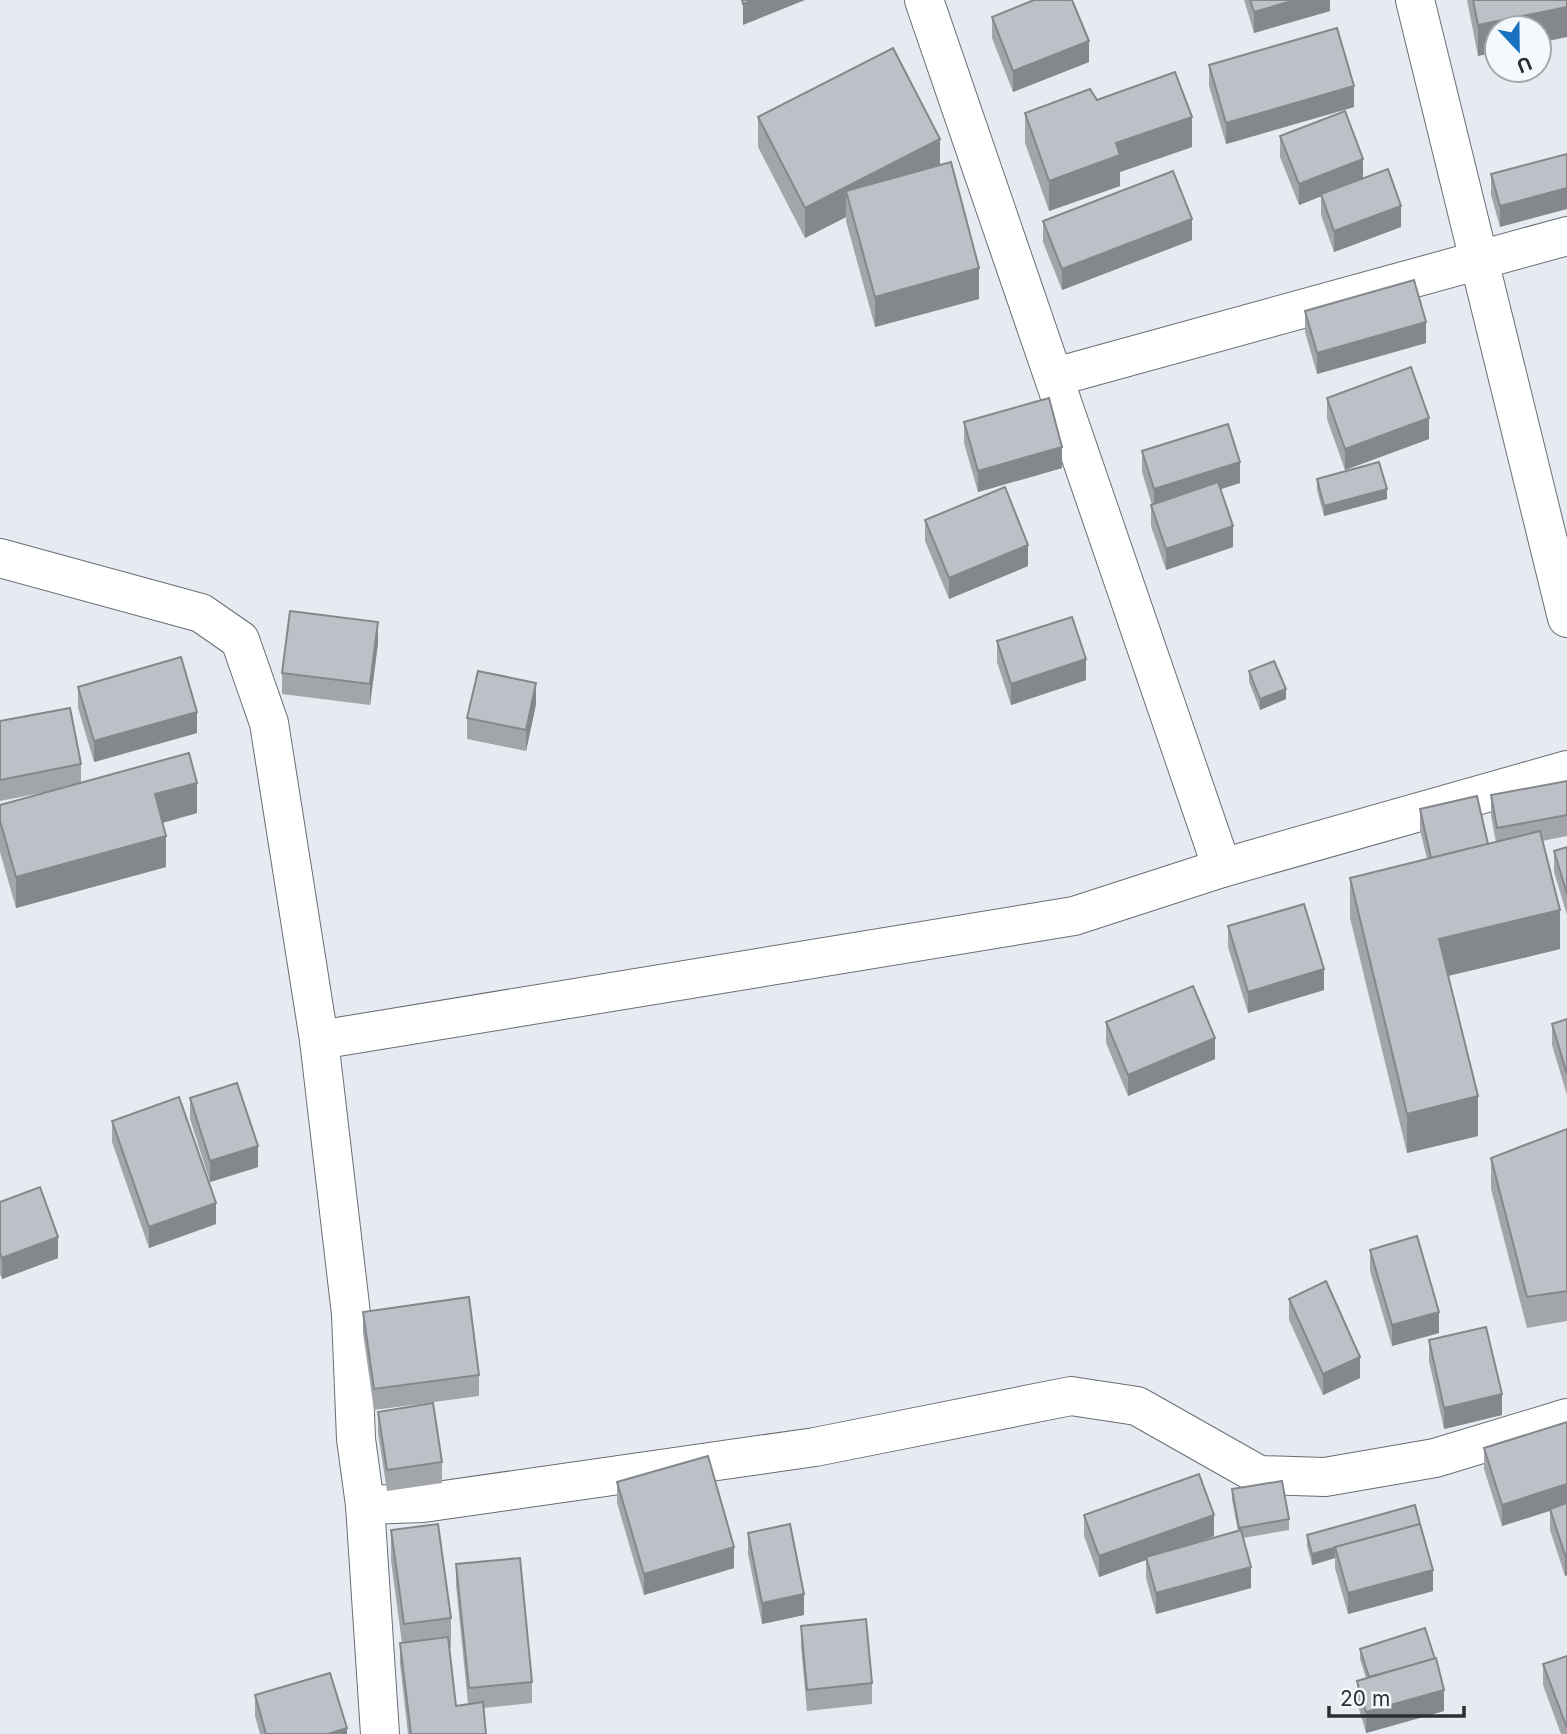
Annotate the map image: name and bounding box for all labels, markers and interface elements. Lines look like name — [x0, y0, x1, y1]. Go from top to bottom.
north arrow — [1483, 14, 1553, 84]
text: U — [1513, 51, 1535, 78]
scale bar — [1329, 1674, 1464, 1718]
text: 20 m — [1340, 1686, 1390, 1711]

